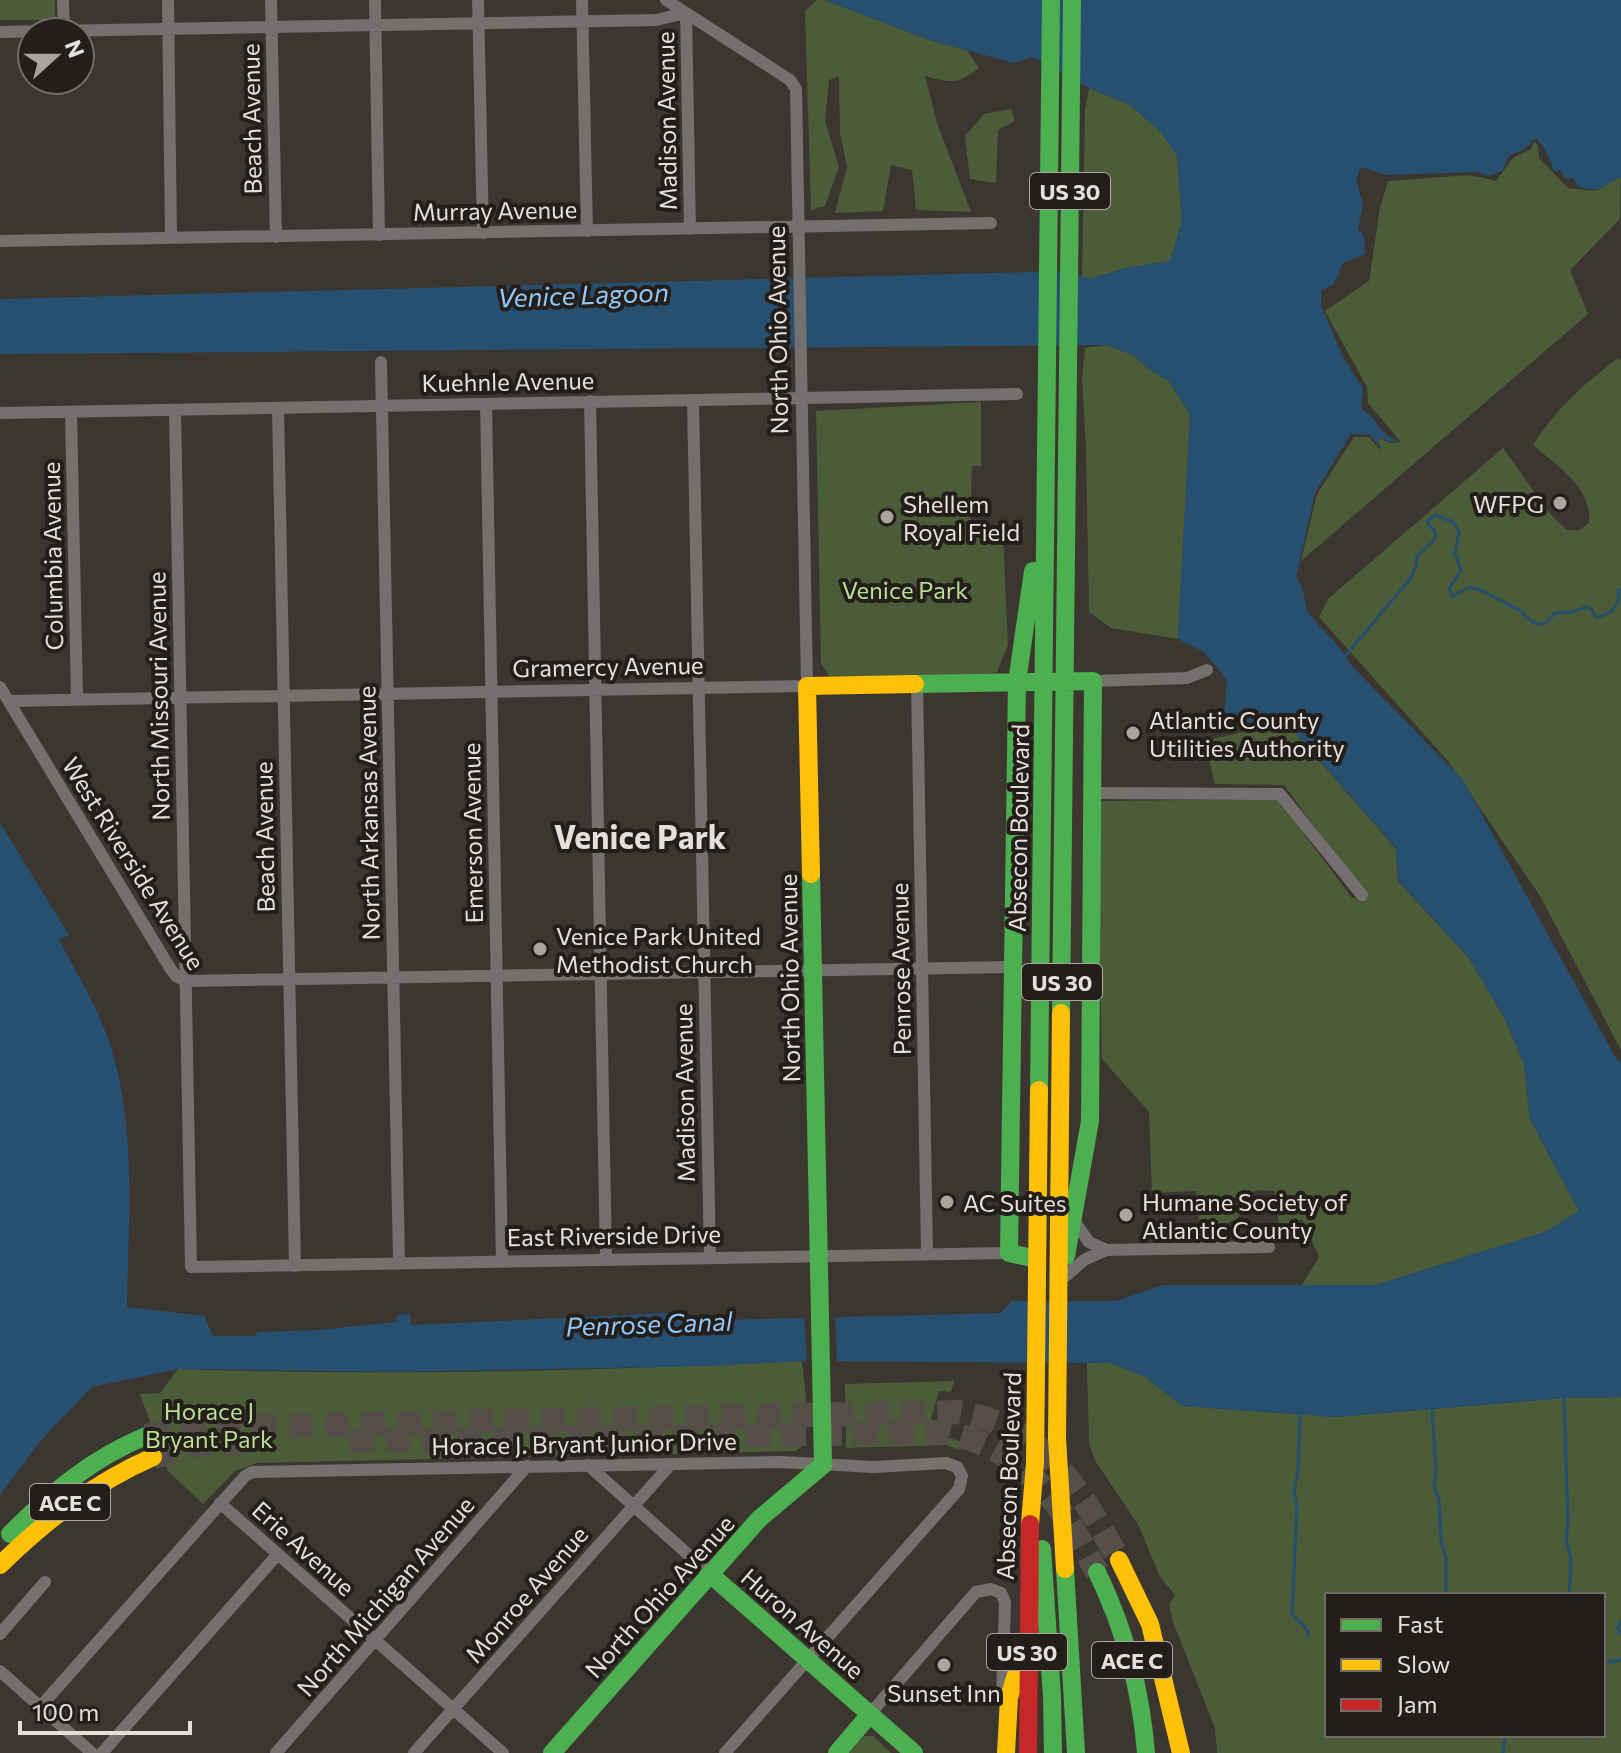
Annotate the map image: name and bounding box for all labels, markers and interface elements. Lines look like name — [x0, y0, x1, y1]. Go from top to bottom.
north arrow — [16, 16, 96, 96]
street label: Madison Avenue — [650, 31, 682, 211]
text: N — [60, 36, 91, 61]
street label: Beach Avenue — [235, 43, 267, 195]
road number: US 30 — [1030, 173, 1110, 209]
street label: Murray Avenue — [412, 194, 578, 226]
street label: North Ohio Avenue — [761, 225, 793, 435]
water label: Venice Lagoon — [497, 276, 669, 312]
street label: Kuehnle Avenue — [421, 365, 595, 397]
street label: Columbia Avenue — [36, 461, 68, 651]
place label: Shellem Royal Field — [903, 489, 1020, 546]
place label: WFPG — [1473, 489, 1544, 518]
marker: WFPG — [1551, 494, 1569, 512]
marker: Shellem Royal Field — [878, 508, 896, 526]
street label: North Missouri Avenue — [141, 571, 175, 821]
park label: Venice Park — [842, 575, 968, 604]
street label: Gramercy Avenue — [512, 650, 704, 682]
street label: North Arkansas Avenue — [351, 685, 385, 941]
place label: Atlantic County Utilities Authority — [1149, 705, 1345, 762]
street label: Absecon Boulevard — [1002, 724, 1034, 932]
marker: Atlantic County Utilities Authority — [1124, 724, 1142, 742]
street label: Emerson Avenue — [456, 742, 488, 924]
street label: West Riverside Avenue — [57, 751, 211, 975]
street label: Beach Avenue — [248, 761, 280, 913]
district label: Venice Park — [554, 816, 727, 856]
street label: North Ohio Avenue — [773, 873, 805, 1083]
street label: Penrose Avenue — [884, 883, 916, 1055]
place label: Venice Park United Methodist Church — [556, 921, 761, 978]
marker: Venice Park United Methodist Church — [531, 940, 549, 958]
road number: US 30 — [1022, 964, 1102, 1000]
street label: Madison Avenue — [668, 1003, 700, 1183]
place label: Humane Society of Atlantic County — [1142, 1187, 1348, 1244]
place label: AC Suites — [963, 1188, 1067, 1217]
marker: AC Suites — [938, 1193, 956, 1211]
marker: Humane Society of Atlantic County — [1117, 1206, 1135, 1224]
street label: East Riverside Drive — [507, 1219, 721, 1251]
water label: Penrose Canal — [565, 1305, 734, 1341]
street label: Absecon Boulevard — [990, 1372, 1026, 1580]
park label: Horace J Bryant Park — [145, 1396, 273, 1453]
street label: Horace J. Bryant Junior Drive — [431, 1426, 737, 1460]
road number: ACE C — [30, 1484, 110, 1520]
street label: North Michigan Avenue — [290, 1490, 480, 1702]
street label: Erie Avenue — [247, 1495, 361, 1601]
street label: North Ohio Avenue — [578, 1509, 740, 1683]
street label: Monroe Avenue — [459, 1520, 593, 1668]
street label: Huron Avenue — [736, 1562, 870, 1684]
legend — [1325, 1593, 1605, 1737]
text: Fast — [1397, 1609, 1444, 1638]
road number: US 30 — [987, 1634, 1067, 1670]
road number: ACE C — [1092, 1642, 1172, 1678]
text: Slow — [1397, 1649, 1450, 1678]
marker: Sunset Inn — [935, 1656, 953, 1674]
place label: Sunset Inn — [887, 1678, 1001, 1707]
scale bar — [20, 1685, 190, 1735]
text: Jam — [1397, 1689, 1437, 1718]
text: 100 m — [32, 1697, 99, 1726]

